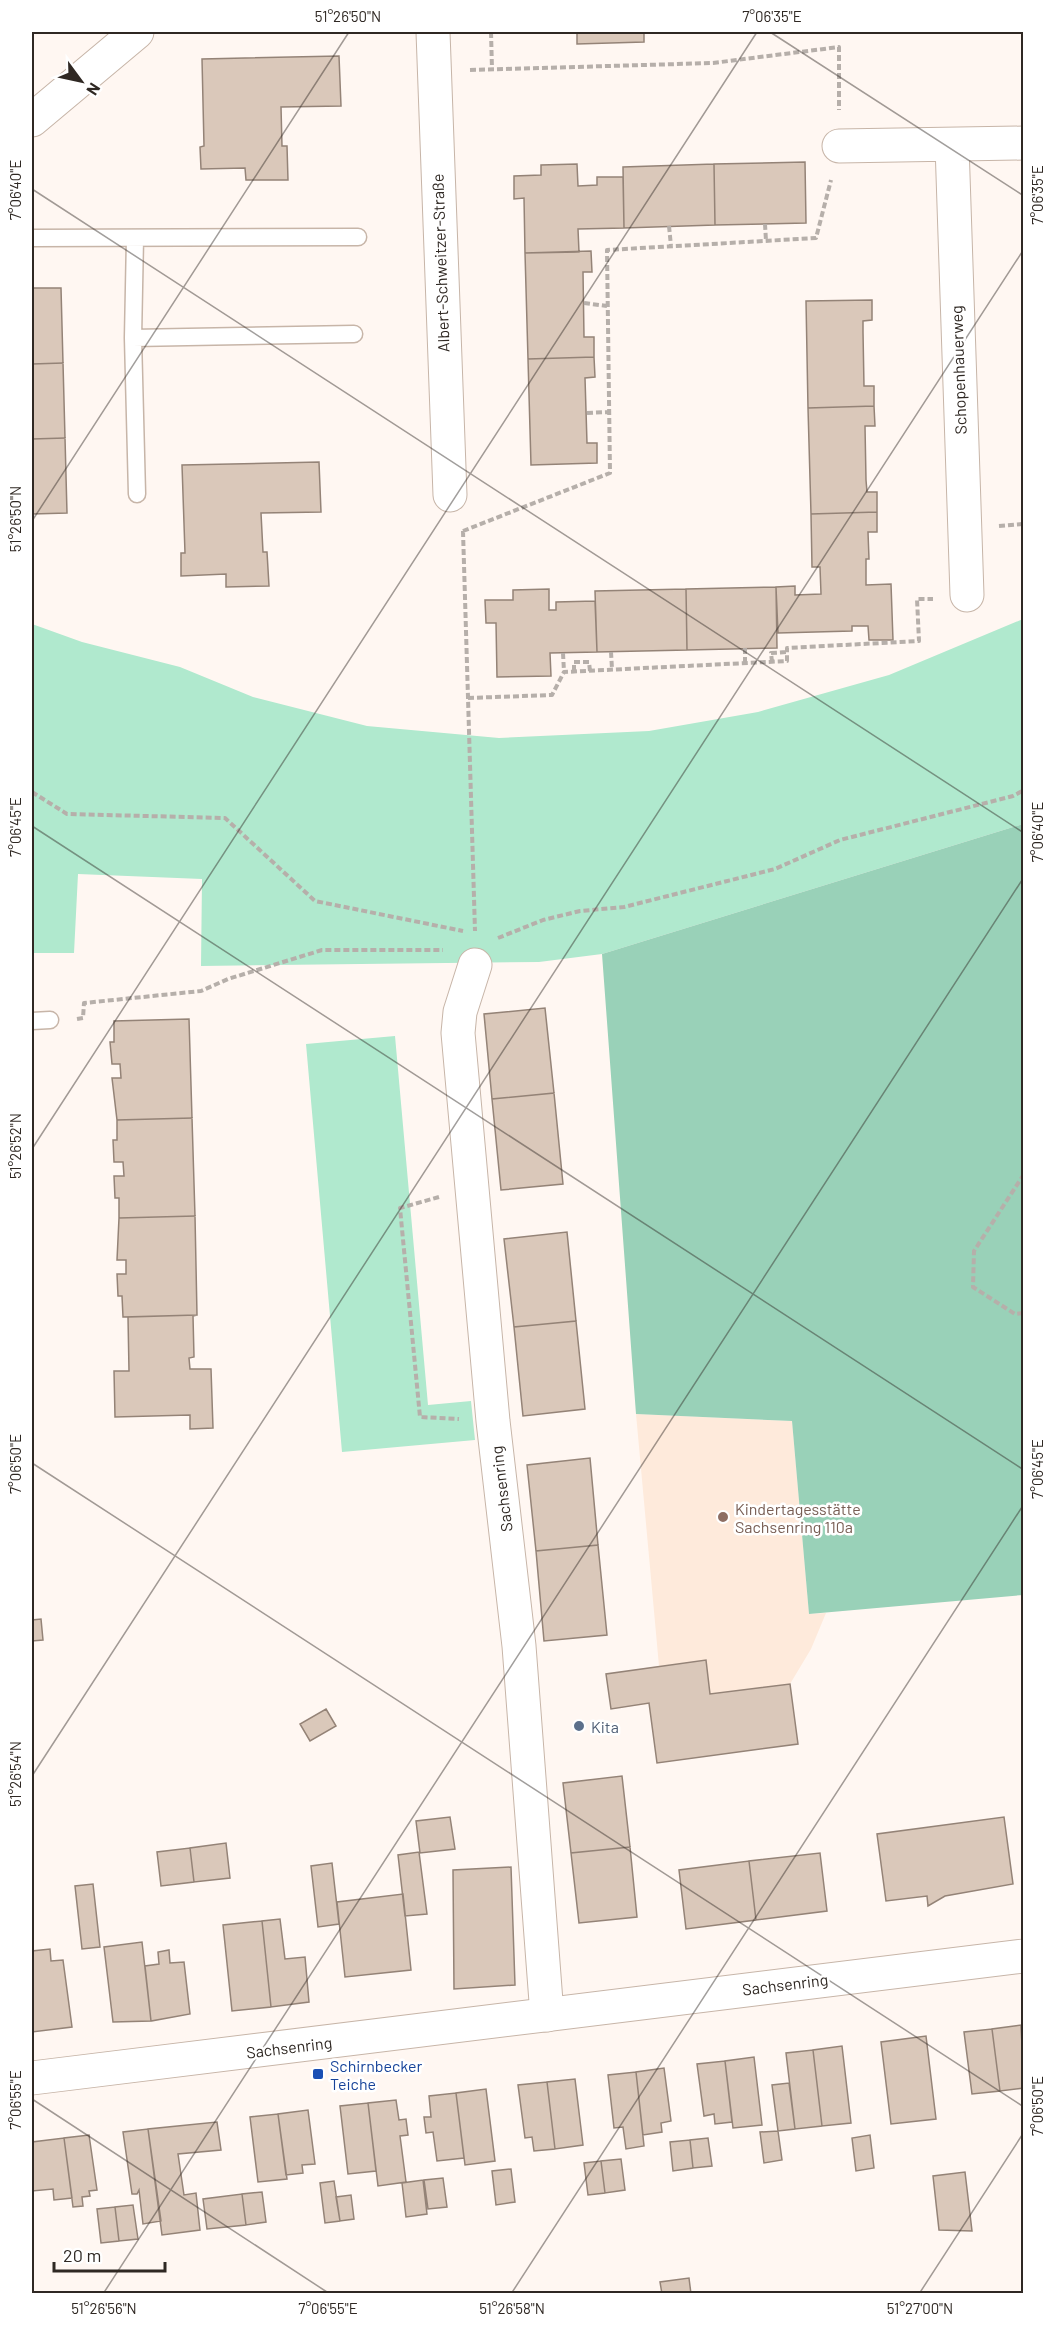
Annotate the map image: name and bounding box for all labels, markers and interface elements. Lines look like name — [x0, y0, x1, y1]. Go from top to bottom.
text: 51°26'50"N — [315, 7, 381, 25]
text: 7°06'35"E — [742, 7, 802, 25]
north arrow — [51, 51, 111, 111]
text: N — [83, 80, 105, 99]
text: 7°06'40"E — [6, 160, 24, 220]
text: 7°06'35"E — [1028, 165, 1046, 225]
street label: Albert-Schweitzer-Straße — [427, 173, 453, 353]
street label: Schopenhauerweg — [946, 305, 970, 435]
text: 51°26'50"N — [6, 486, 24, 552]
text: 7°06'45"E — [6, 797, 24, 857]
text: 7°06'40"E — [1028, 802, 1046, 862]
text: 51°26'52"N — [6, 1113, 24, 1179]
text: 7°06'50"E — [6, 1434, 24, 1494]
text: 7°06'45"E — [1028, 1439, 1046, 1499]
street label: Sachsenring — [486, 1445, 516, 1533]
place label: Kindertagesstätte Sachsenring 110a — [735, 1499, 861, 1536]
marker: Kindertagesstätte Sachsenring 110a — [716, 1510, 730, 1524]
place label: Kita — [591, 1717, 619, 1736]
marker: Kita — [572, 1719, 586, 1733]
text: 51°26'54"N — [6, 1741, 24, 1807]
street label: Sachsenring — [741, 1969, 829, 1999]
street label: Sachsenring — [245, 2032, 333, 2062]
place label: Schirnbecker Teiche — [330, 2056, 423, 2093]
marker: Schirnbecker Teiche — [311, 2067, 325, 2081]
text: 7°06'55"E — [6, 2070, 24, 2130]
text: 7°06'50"E — [1028, 2076, 1046, 2136]
scale bar — [54, 2235, 165, 2273]
text: 20 m — [63, 2244, 101, 2266]
text: 51°26'56"N — [71, 2299, 137, 2317]
text: 7°06'55"E — [298, 2299, 358, 2317]
text: 51°26'58"N — [479, 2299, 545, 2317]
text: 51°27'00"N — [887, 2299, 953, 2317]

